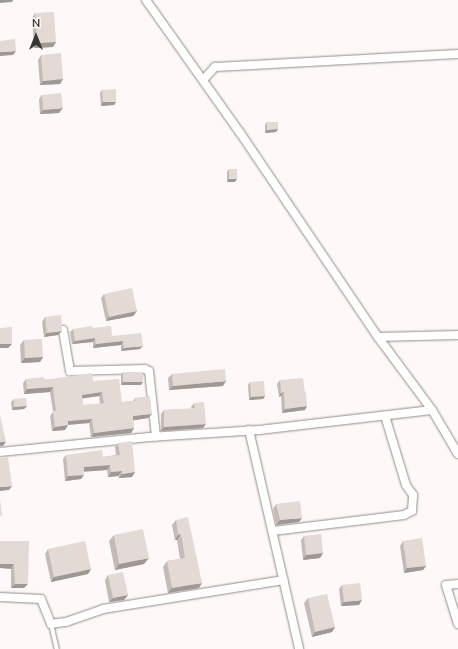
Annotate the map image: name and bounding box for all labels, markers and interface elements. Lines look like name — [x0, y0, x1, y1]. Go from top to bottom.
north arrow — [16, 16, 56, 56]
text: N — [32, 16, 40, 31]

